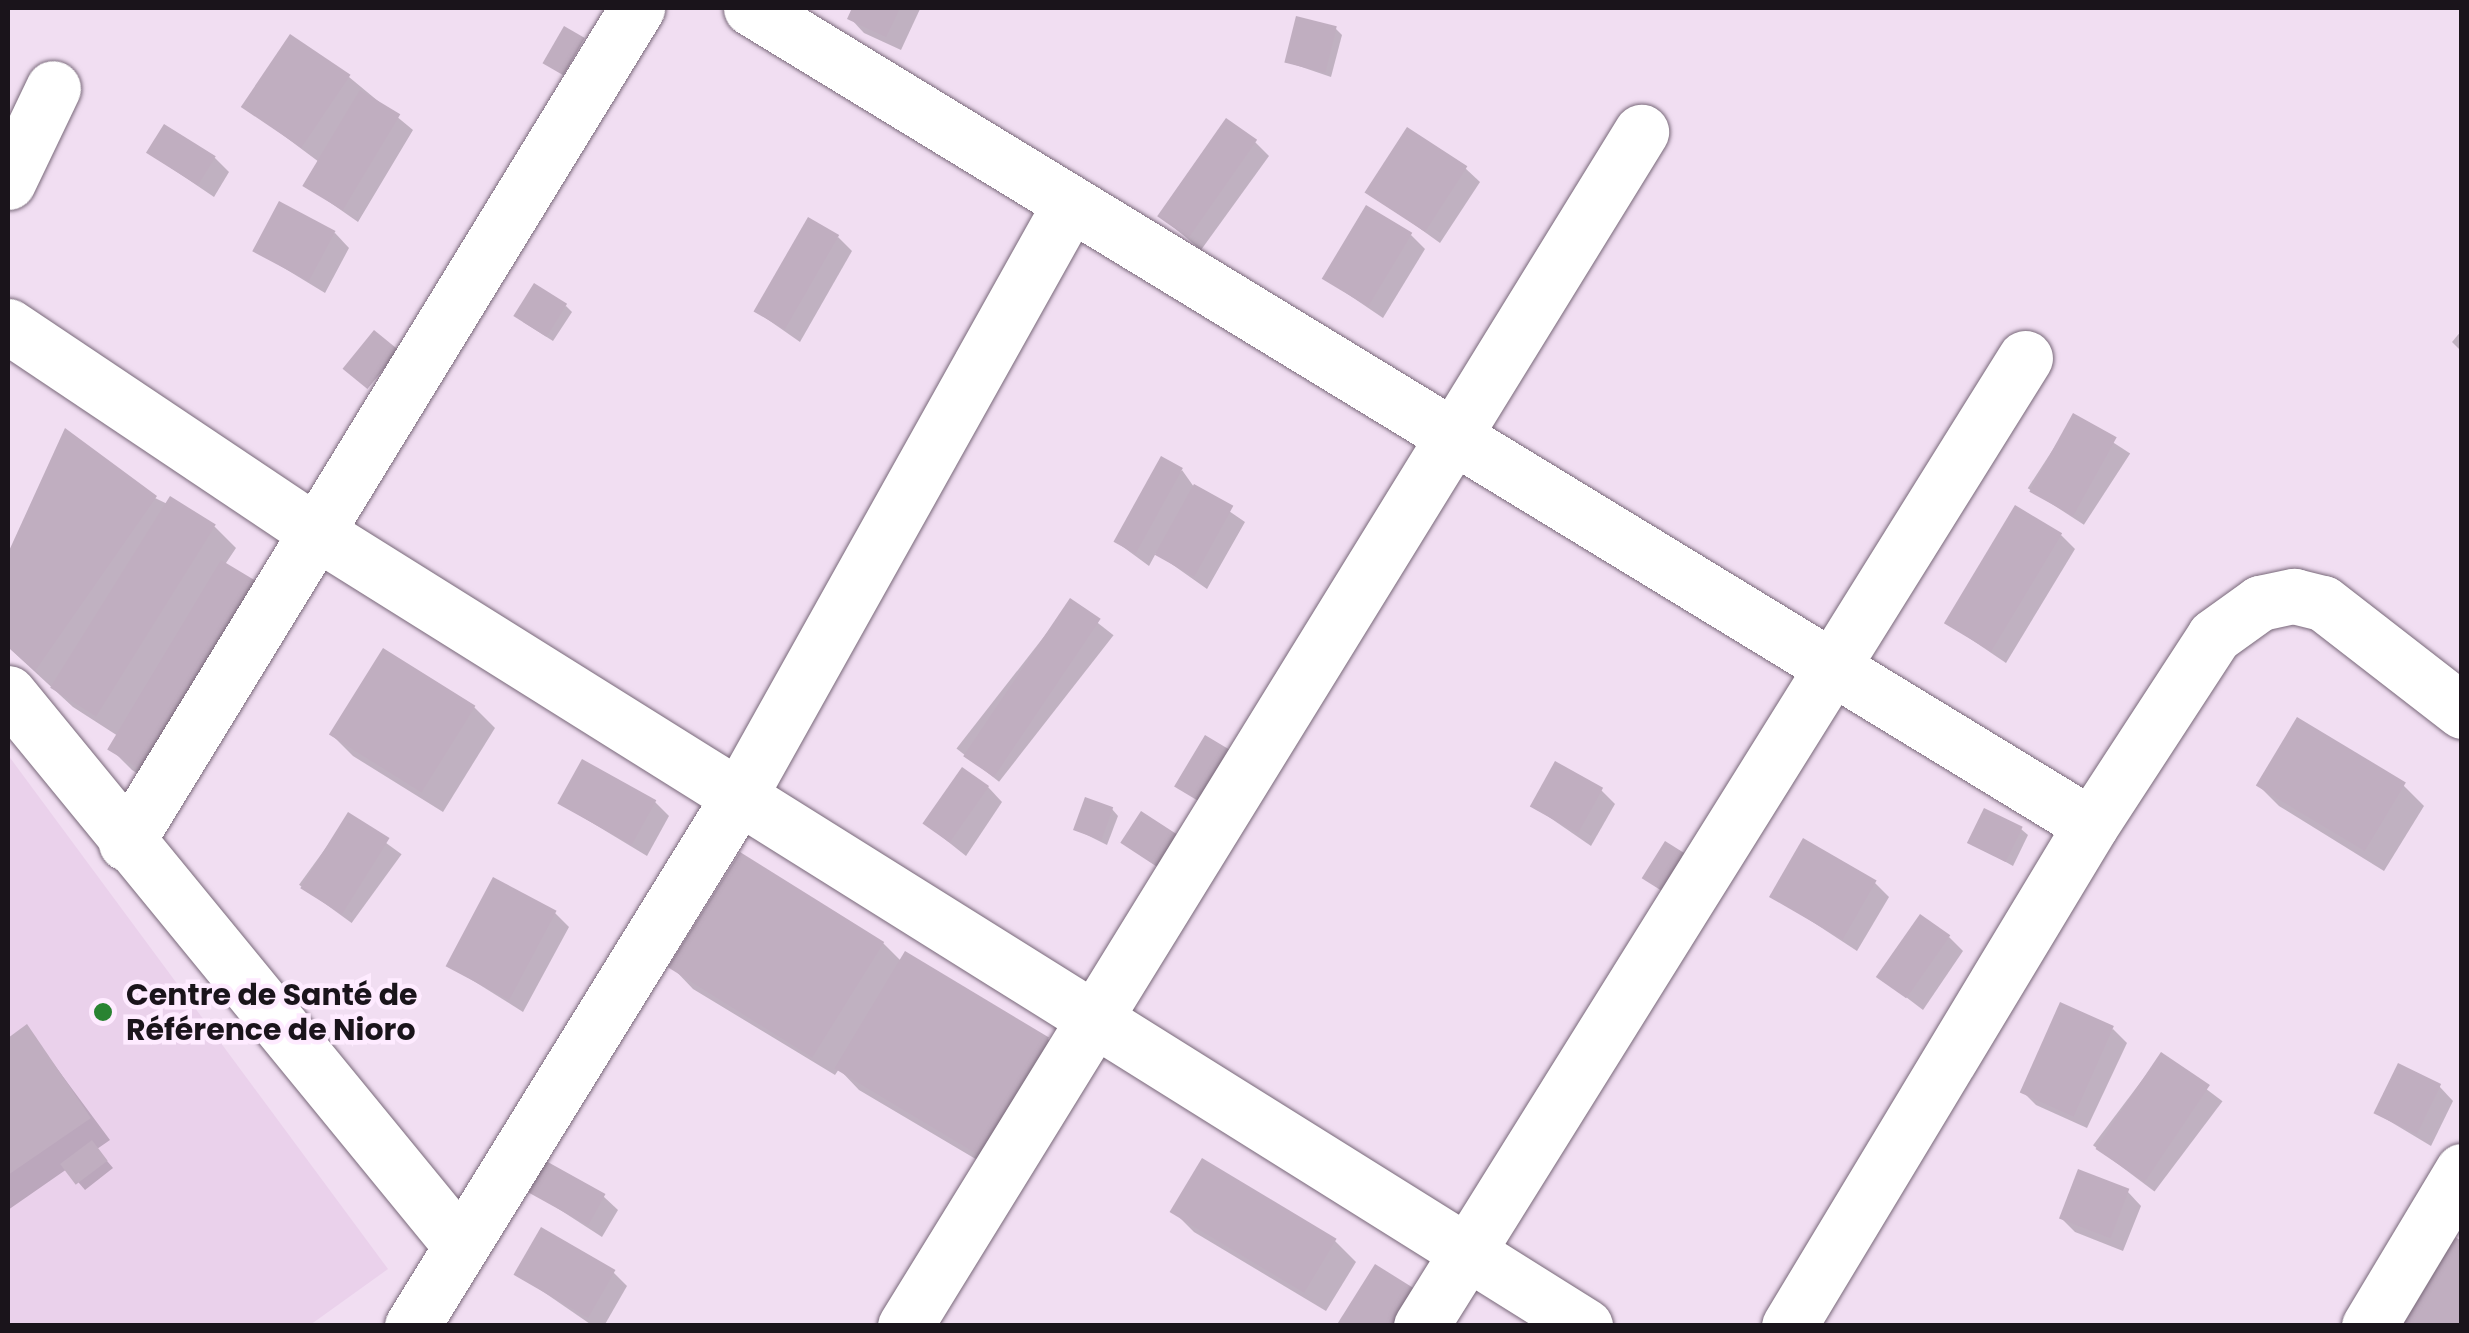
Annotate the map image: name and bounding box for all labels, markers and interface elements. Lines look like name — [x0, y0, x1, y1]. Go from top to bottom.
place label: Centre de Santé de Référence de Nioro — [126, 977, 418, 1048]
marker: Centre de Santé de Référence de Nioro — [90, 999, 116, 1025]

